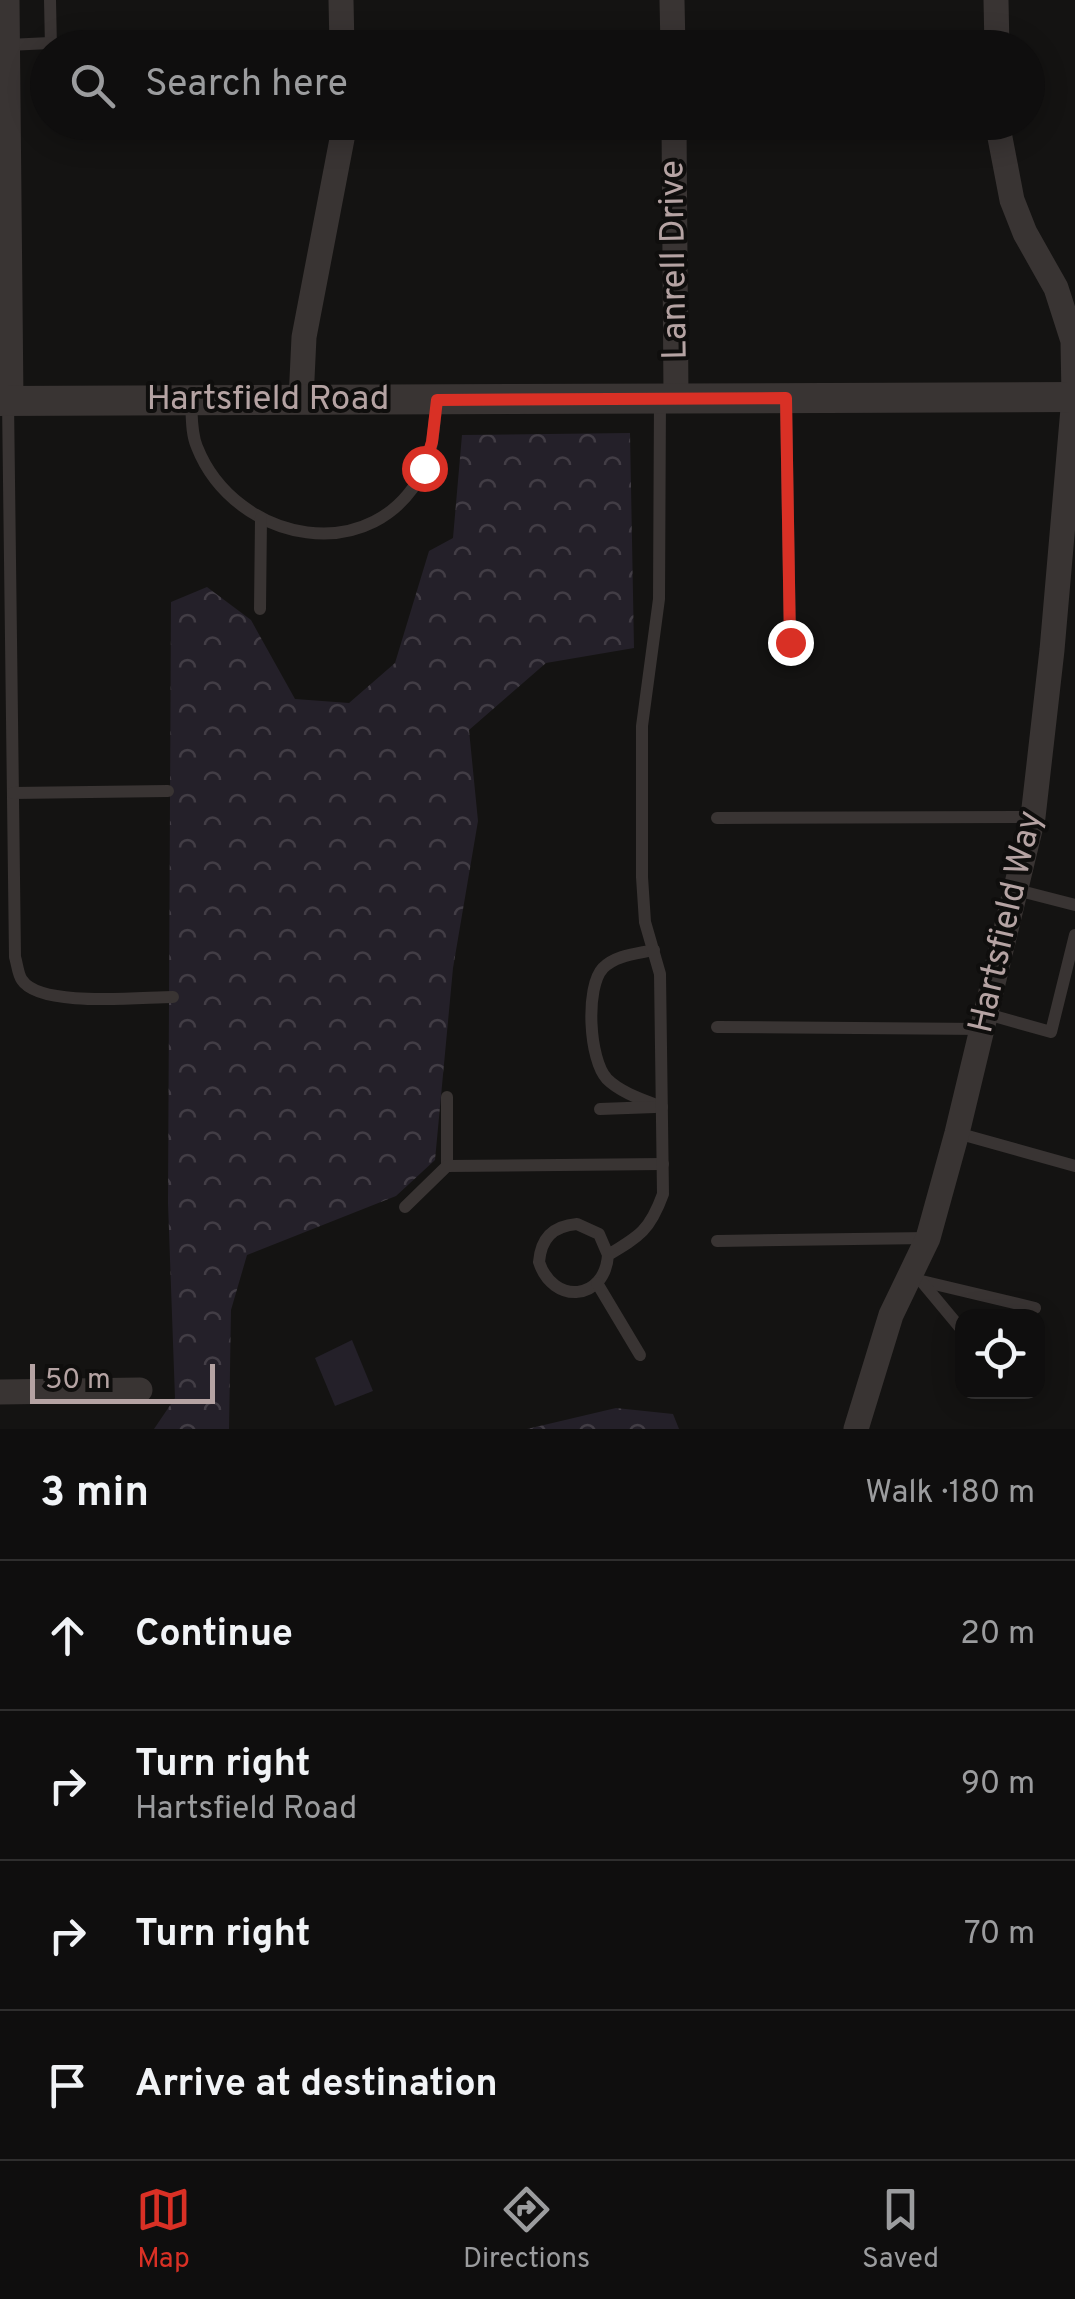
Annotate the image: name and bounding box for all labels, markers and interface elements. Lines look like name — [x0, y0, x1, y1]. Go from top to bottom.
search box — [30, 30, 1045, 140]
icon: search — [65, 58, 120, 113]
text: Search here — [145, 61, 348, 110]
street label: Lanrell Drive — [651, 160, 699, 360]
street label: Hartsfield Road — [147, 378, 389, 422]
route start — [402, 446, 448, 492]
route end — [768, 620, 814, 666]
street label: Hartsfield Way — [960, 807, 1054, 1037]
map controls — [955, 1309, 1045, 1399]
button: locate — [955, 1309, 1045, 1399]
scale bar — [30, 1359, 215, 1404]
text: 50 m — [45, 1363, 111, 1399]
text: 3 min — [40, 1468, 149, 1521]
text: Walk · 180 m — [865, 1474, 1035, 1514]
icon: ahead — [40, 1608, 95, 1663]
text: Continue — [135, 1611, 293, 1660]
text: 20 m — [960, 1615, 1035, 1655]
text: Turn right — [135, 1741, 310, 1790]
icon: right — [40, 1758, 95, 1813]
text: 90 m — [961, 1765, 1035, 1805]
text: Hartsfield Road — [135, 1790, 357, 1830]
icon: right — [40, 1908, 95, 1963]
text: Turn right — [135, 1911, 310, 1960]
text: 70 m — [964, 1915, 1035, 1955]
icon: arrive — [40, 2058, 95, 2113]
text: Arrive at destination — [135, 2061, 498, 2110]
tab: Map — [136, 2182, 191, 2278]
tab: Directions — [463, 2182, 590, 2278]
tab: Saved — [862, 2182, 939, 2278]

